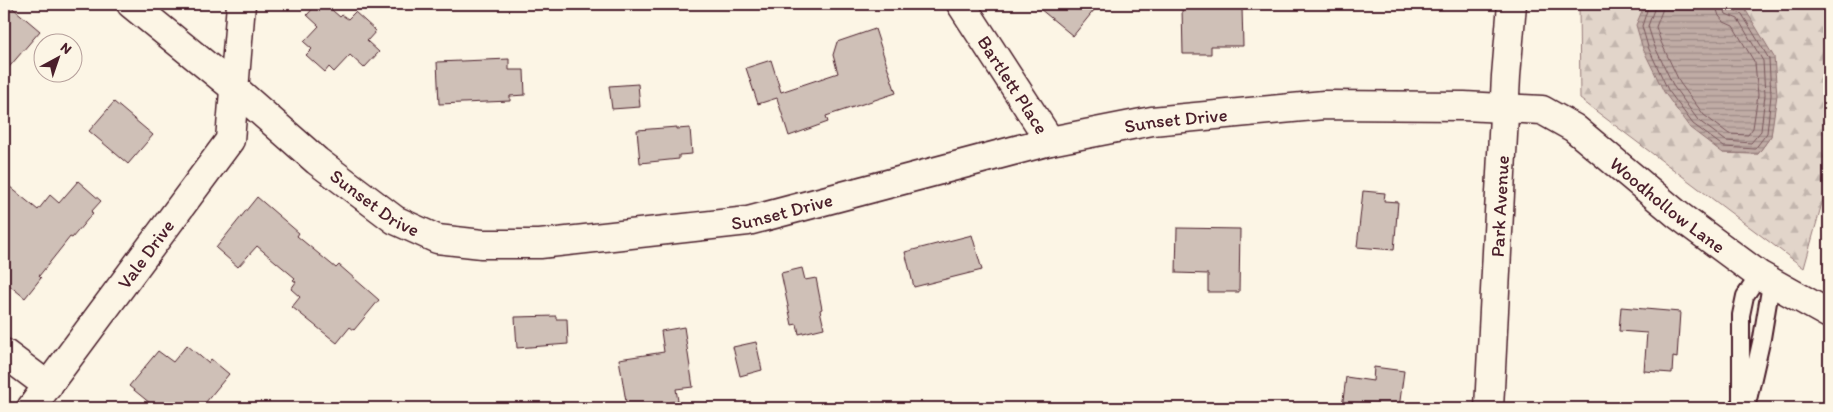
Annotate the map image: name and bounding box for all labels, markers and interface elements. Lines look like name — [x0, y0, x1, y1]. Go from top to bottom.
street label: Bartlett Place — [973, 31, 1054, 138]
north arrow — [32, 32, 82, 82]
text: N — [57, 39, 75, 58]
street label: Sunset Drive — [1122, 103, 1228, 138]
street label: Woodhollow Lane — [1605, 152, 1730, 258]
street label: Park Avenue — [1485, 155, 1513, 258]
street label: Sunset Drive — [326, 164, 423, 241]
street label: Sunset Drive — [730, 188, 835, 234]
street label: Vale Drive — [112, 214, 179, 293]

